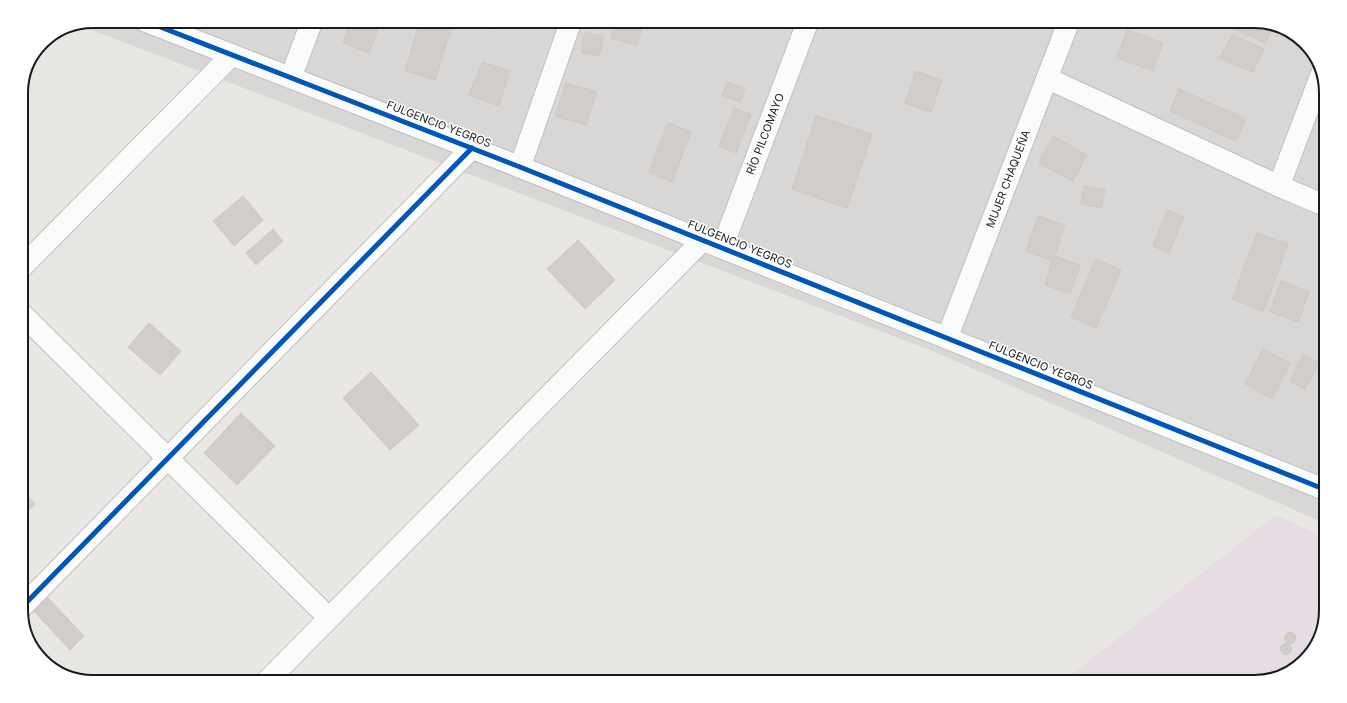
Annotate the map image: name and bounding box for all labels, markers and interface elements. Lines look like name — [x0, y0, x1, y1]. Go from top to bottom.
street label: RÍO PILCOMAYO — [743, 91, 787, 177]
street label: FULGENCIO YEGROS — [385, 98, 493, 150]
street label: MUJER CHAQUEÑA — [983, 128, 1033, 230]
street label: FULGENCIO YEGROS — [686, 217, 794, 271]
street label: FULGENCIO YEGROS — [987, 338, 1095, 392]

